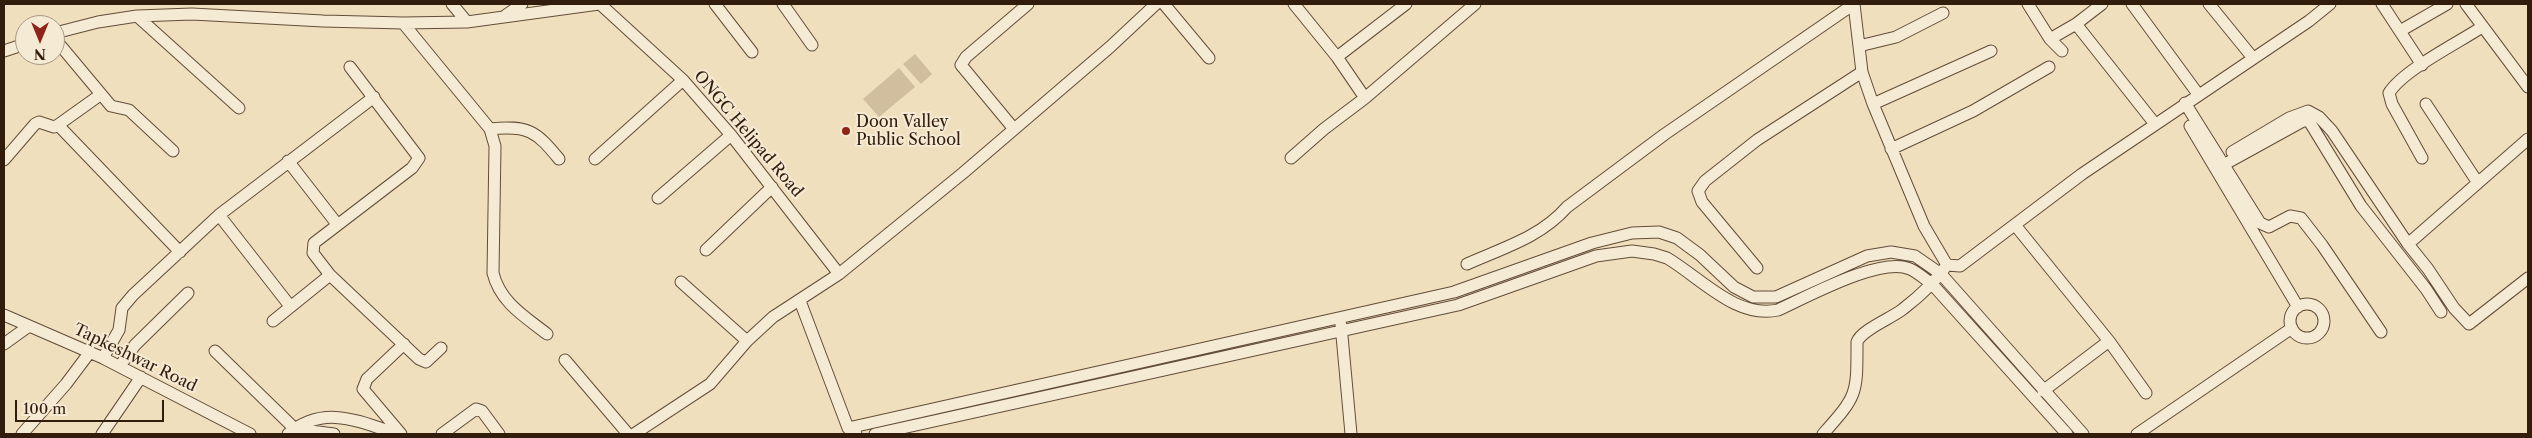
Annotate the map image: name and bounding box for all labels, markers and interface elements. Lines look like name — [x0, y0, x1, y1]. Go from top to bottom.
north arrow — [15, 15, 65, 65]
text: N — [34, 45, 46, 63]
street label: ONGC Helipad Road — [689, 67, 807, 201]
place label: Doon Valley Public School — [856, 112, 961, 150]
marker: Doon Valley Public School — [840, 125, 852, 137]
street label: Tapkeshwar Road — [70, 320, 200, 396]
scale bar — [18, 390, 166, 422]
text: 100 m — [23, 399, 66, 418]

